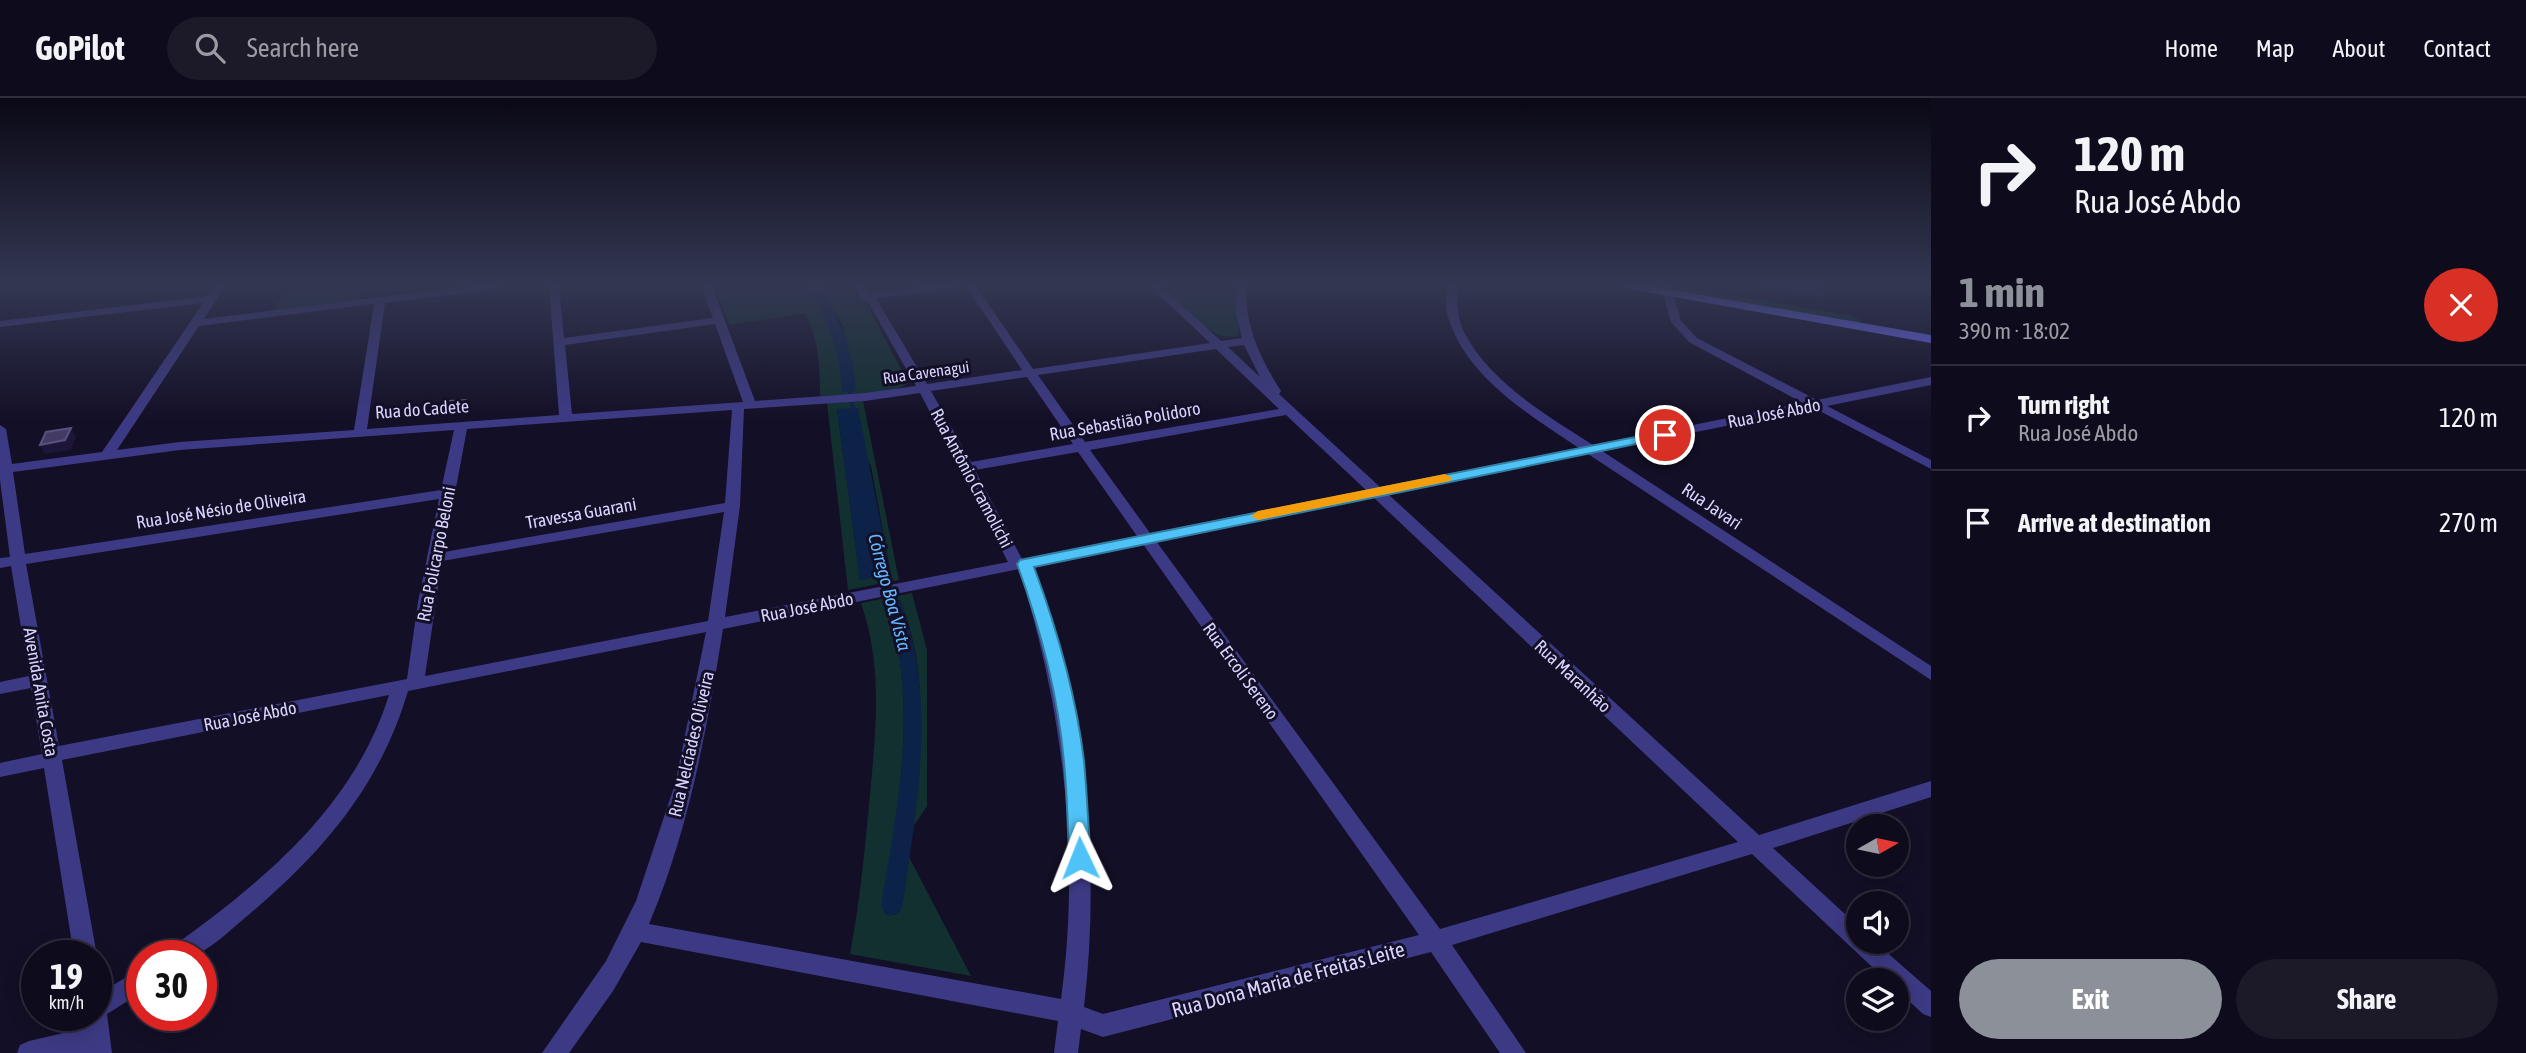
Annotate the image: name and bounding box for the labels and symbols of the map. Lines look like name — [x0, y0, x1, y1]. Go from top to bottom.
street label: Rua Cavenagui — [882, 357, 971, 388]
street label: Rua José Abdo — [1726, 394, 1822, 432]
street label: Rua do Cadete — [374, 395, 470, 423]
street label: Rua Sebastião Polidoro — [1048, 397, 1202, 445]
street label: Rua Antônio Cramolichi — [926, 405, 1018, 551]
pin — [1635, 405, 1695, 465]
street label: Rua Javari — [1678, 478, 1746, 534]
street label: Rua José Nésio de Oliveira — [135, 485, 307, 533]
street label: Rua Policarpo Beloni — [413, 485, 459, 623]
street label: Travessa Guarani — [524, 493, 638, 533]
water label: Córrego Boa Vista — [864, 531, 916, 653]
street label: Rua José Abdo — [759, 588, 855, 626]
street label: Rua Ercoli Sereno — [1199, 619, 1283, 723]
street label: Avenida Anita Costa — [19, 626, 63, 758]
street label: Rua Maranhão — [1531, 635, 1615, 717]
street label: Rua Nelcíades Oliveira — [664, 669, 718, 819]
street label: Rua José Abdo — [202, 697, 298, 735]
north arrow — [1846, 814, 1909, 877]
position arrow — [1043, 821, 1117, 895]
street label: Rua Dona Maria de Freitas Leite — [1169, 936, 1407, 1022]
speed limit sign: 30 — [126, 940, 217, 1031]

